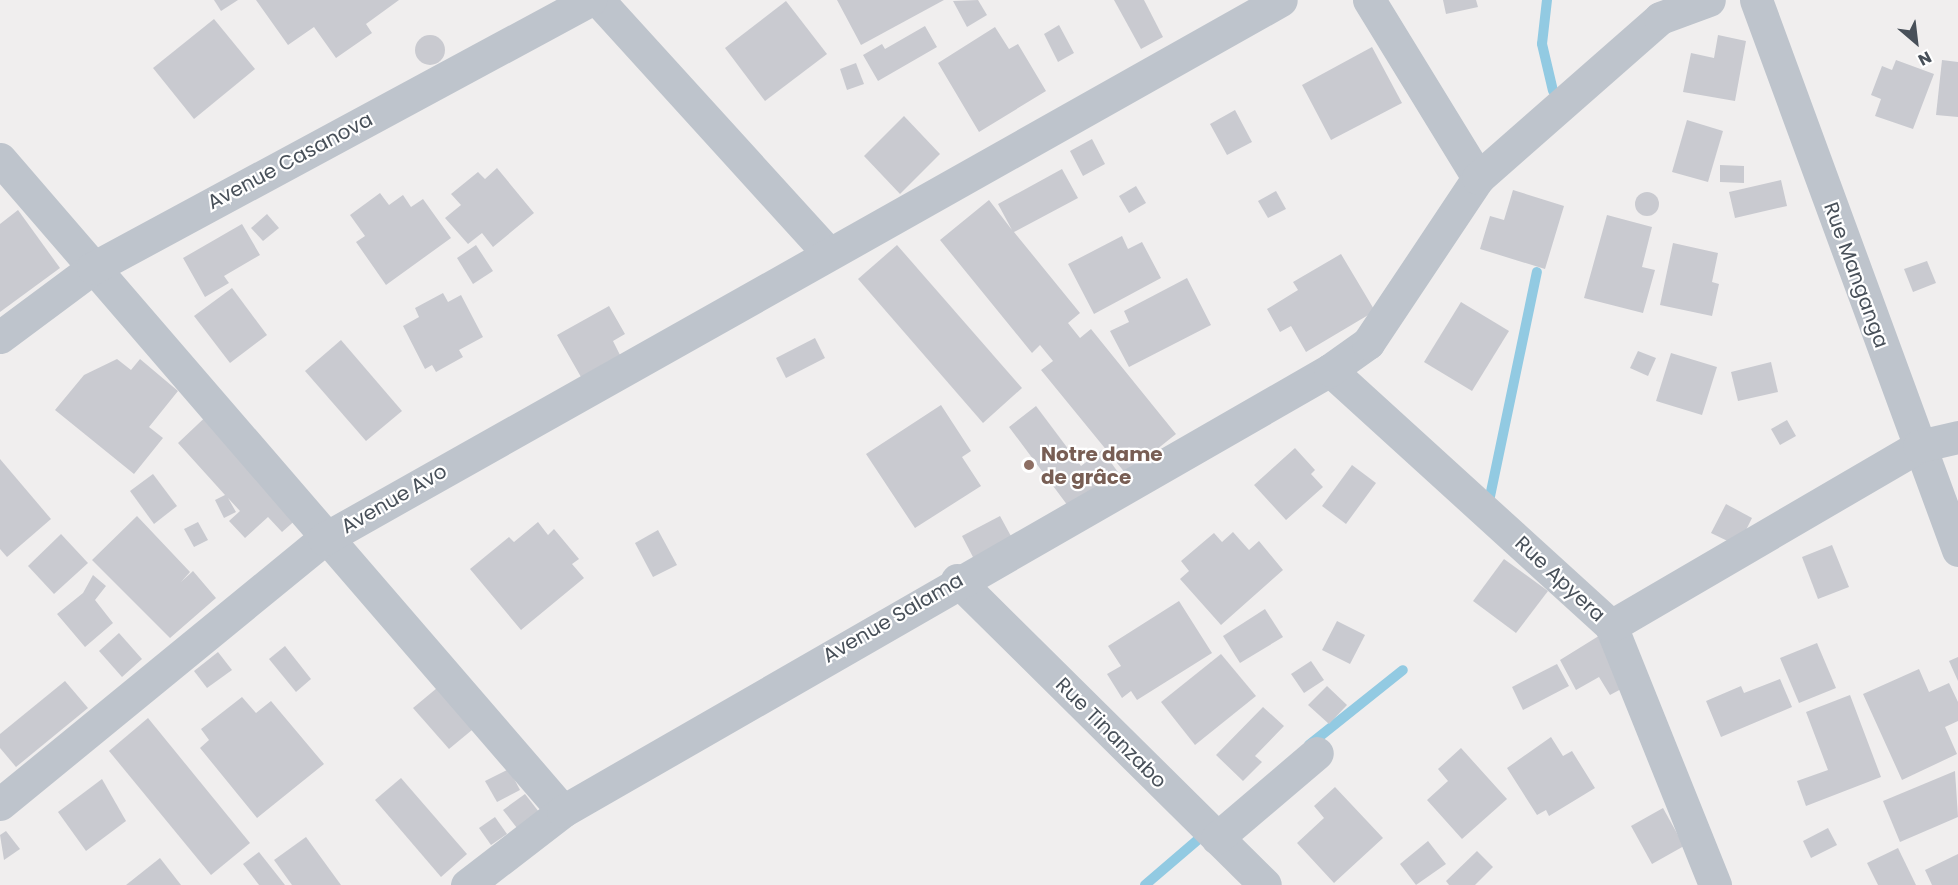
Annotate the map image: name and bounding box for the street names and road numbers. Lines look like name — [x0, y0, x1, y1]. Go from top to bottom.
street label: Avenue Casanova — [203, 107, 377, 215]
street label: Rue Manganga — [1819, 199, 1893, 351]
street label: Avenue Avo — [337, 459, 451, 539]
street label: Rue Apyera — [1510, 531, 1610, 627]
street label: Avenue Salama — [818, 568, 968, 668]
street label: Rue Tinanzabo — [1051, 673, 1171, 793]

